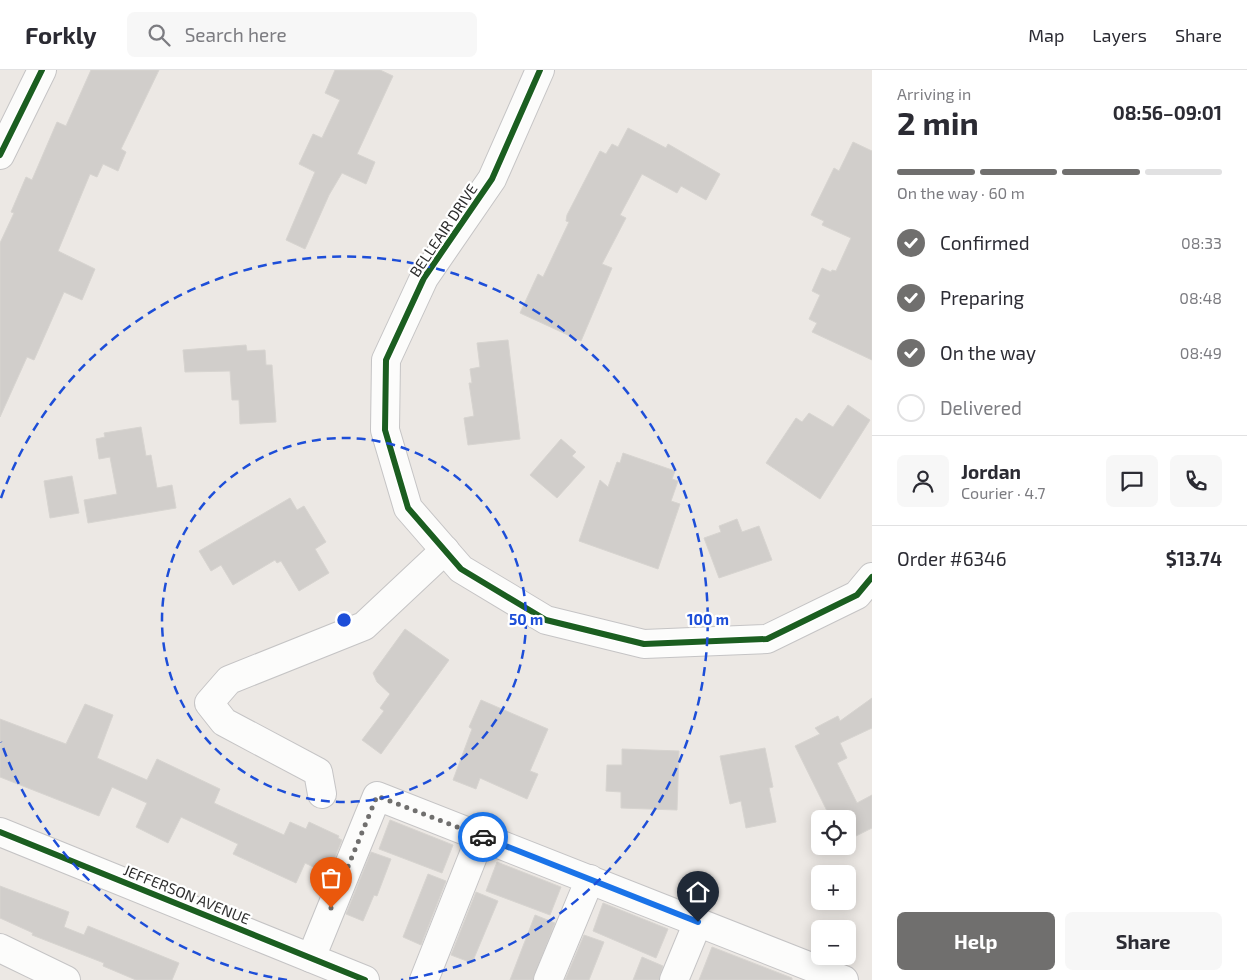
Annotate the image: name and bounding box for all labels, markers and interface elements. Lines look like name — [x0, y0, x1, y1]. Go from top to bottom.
search box — [127, 12, 477, 57]
text: Forkly — [25, 20, 97, 49]
icon: search — [145, 21, 173, 49]
text: Search here — [185, 23, 287, 46]
text: Map — [1028, 24, 1064, 46]
text: Layers — [1092, 24, 1147, 46]
text: Share — [1175, 24, 1222, 46]
text: Arriving in — [897, 84, 971, 103]
text: 08:56–09:01 — [1113, 101, 1222, 124]
text: 2 min — [897, 103, 979, 141]
street label: BELLEAIR DRIVE — [405, 180, 481, 280]
text: On the way · 60 m — [897, 183, 1025, 202]
icon: check — [897, 229, 925, 257]
text: Confirmed — [940, 231, 1030, 254]
text: 08:33 — [1181, 233, 1222, 252]
icon: check — [897, 284, 925, 312]
text: Preparing — [940, 286, 1024, 309]
text: 08:48 — [1179, 288, 1222, 307]
icon: check — [897, 339, 925, 367]
text: On the way — [940, 341, 1036, 364]
text: 08:49 — [1180, 343, 1222, 362]
text: Delivered — [940, 396, 1022, 419]
button: person — [897, 455, 949, 507]
button: chat — [1106, 455, 1158, 507]
button: phone — [1170, 455, 1222, 507]
text: Jordan — [961, 460, 1021, 483]
text: Courier · 4.7 — [961, 483, 1045, 502]
text: Order #6346 — [897, 547, 1007, 570]
text: $13.74 — [1166, 547, 1222, 570]
text: 50 m — [509, 610, 543, 628]
text: 100 m — [687, 610, 729, 628]
centre of rings — [335, 611, 353, 629]
map controls — [811, 810, 856, 965]
button: locate — [811, 810, 856, 855]
courier — [458, 812, 508, 862]
icon: car — [469, 823, 497, 851]
pin — [310, 857, 352, 908]
street label: JEFFERSON AVENUE — [121, 860, 253, 928]
icon: bag — [317, 864, 345, 892]
button: + — [811, 865, 856, 910]
pin — [677, 871, 719, 922]
icon: home — [684, 878, 712, 906]
button: Help — [897, 912, 1055, 970]
button: Share — [1065, 912, 1222, 970]
button: − — [811, 920, 856, 965]

